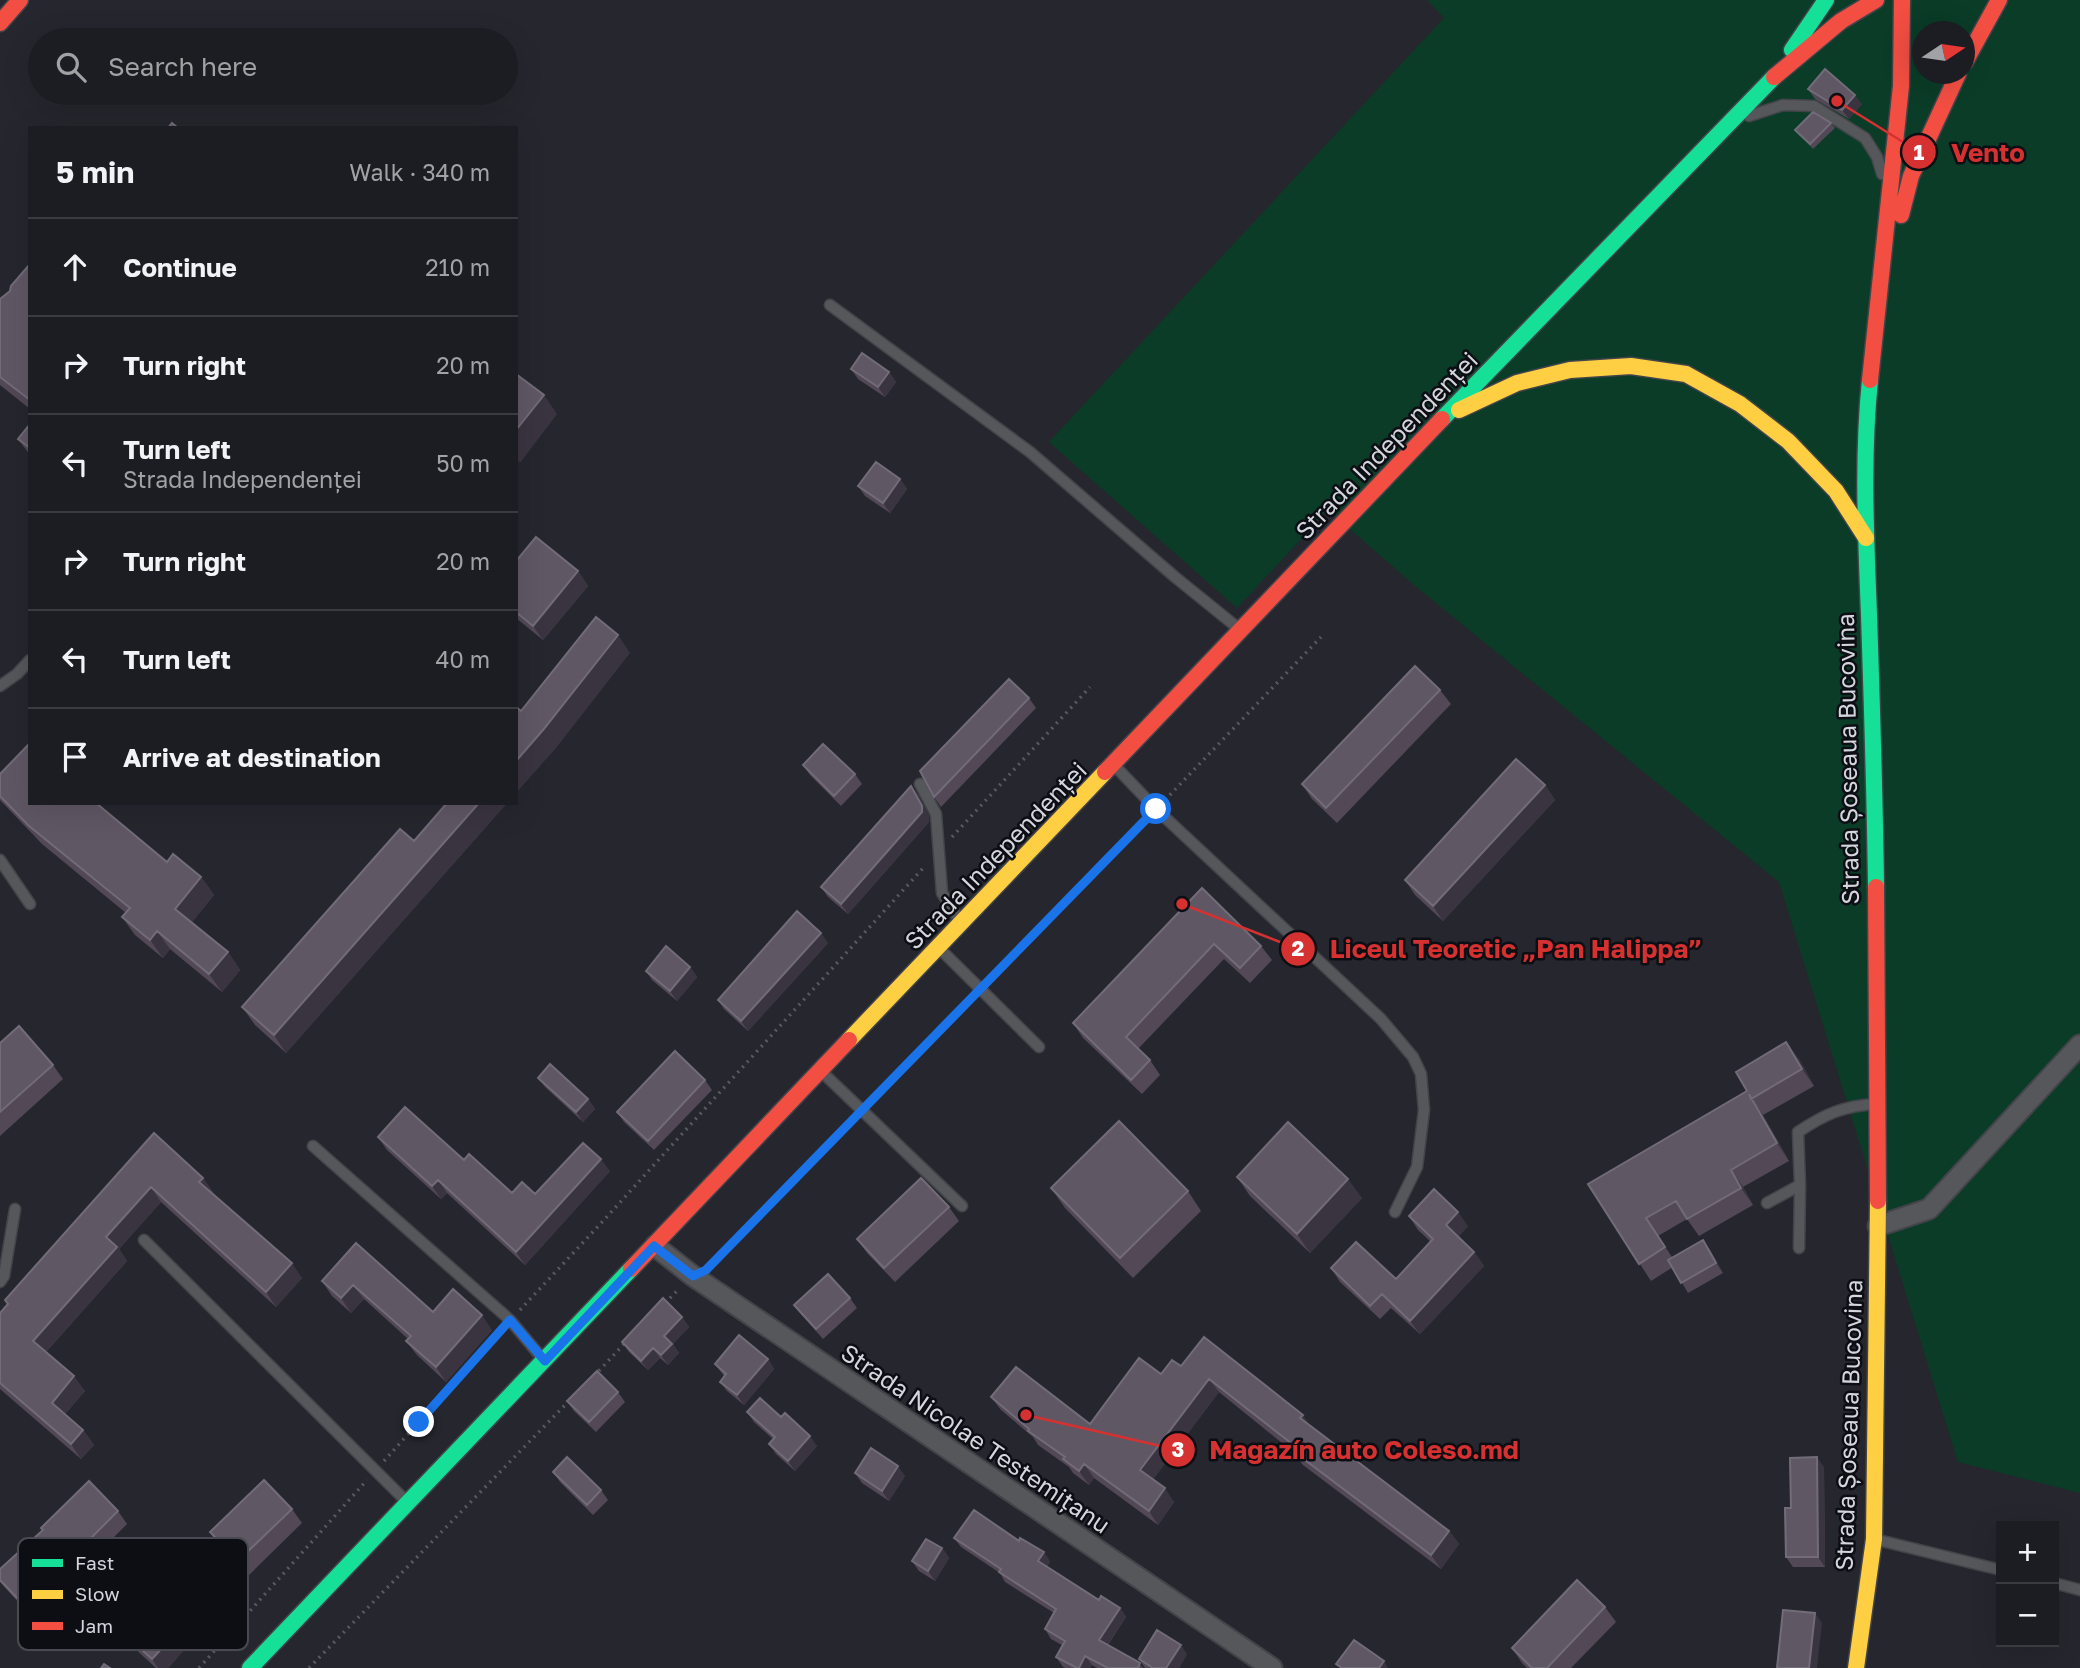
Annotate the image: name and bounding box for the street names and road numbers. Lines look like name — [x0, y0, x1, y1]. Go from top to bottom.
street label: Strada Independenței — [1289, 345, 1484, 545]
street label: Strada Șoseaua Bucovina — [1830, 613, 1865, 905]
street label: Strada Independenței — [898, 755, 1093, 955]
street label: Strada Șoseaua Bucovina — [1828, 1279, 1869, 1571]
street label: Strada Nicolae Testemițanu — [836, 1337, 1116, 1540]

